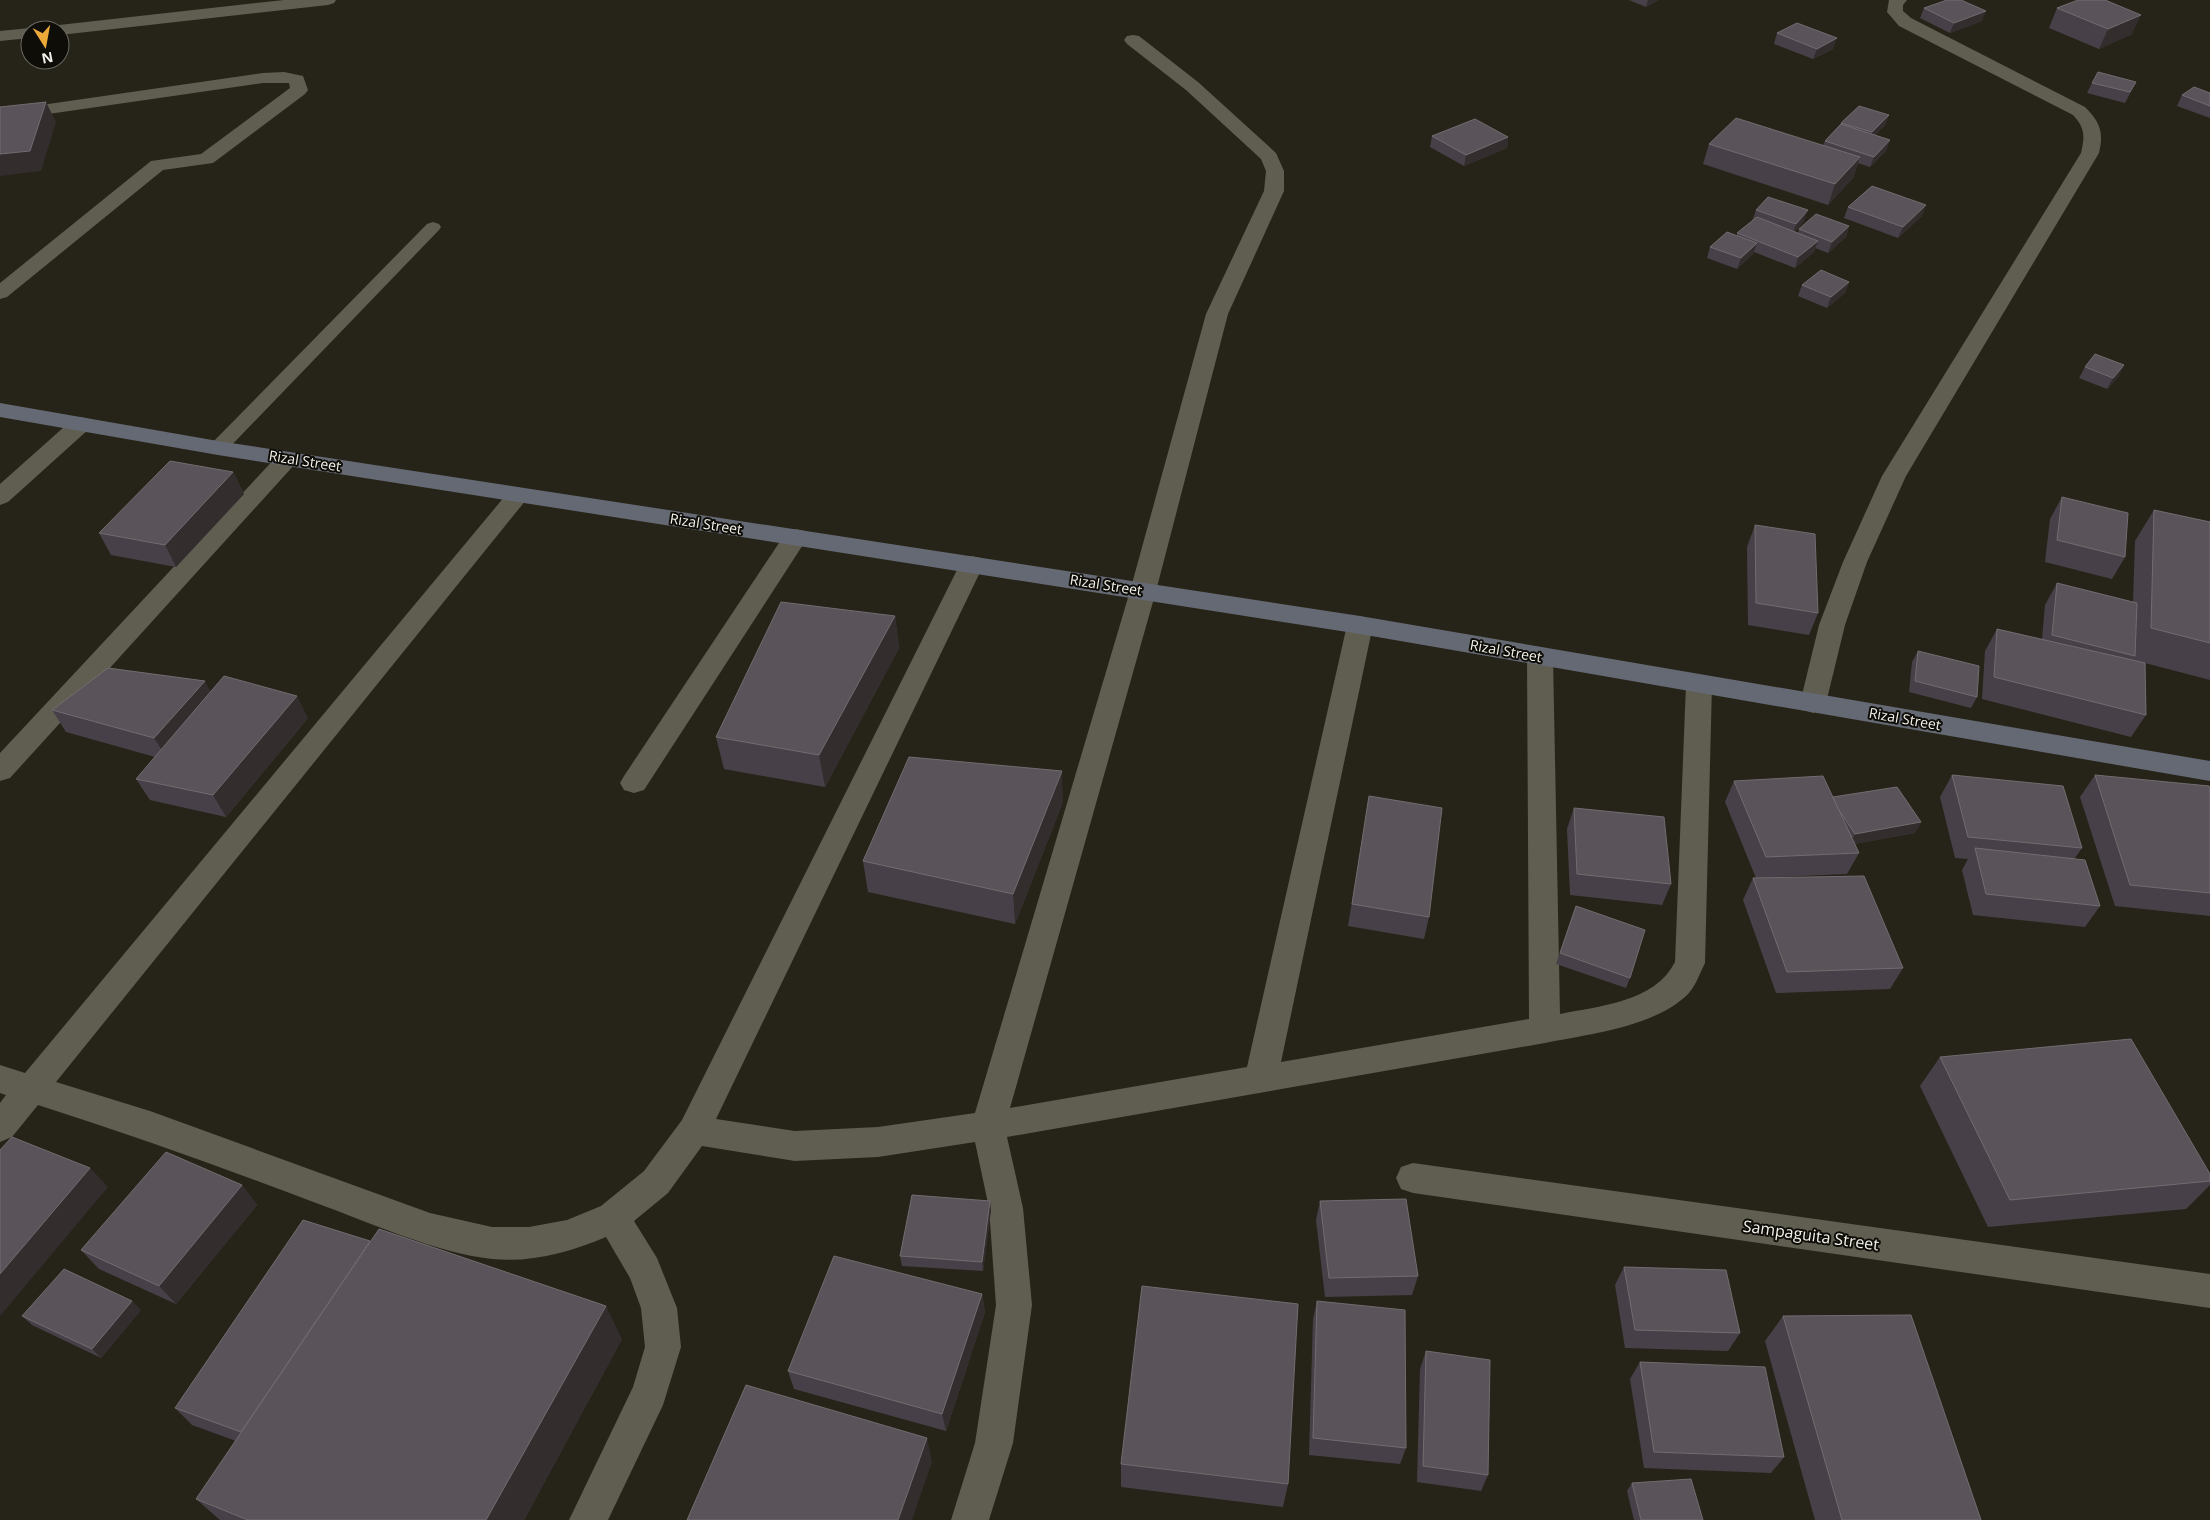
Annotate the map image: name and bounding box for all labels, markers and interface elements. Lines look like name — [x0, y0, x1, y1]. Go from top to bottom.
north arrow — [20, 20, 70, 70]
text: N — [40, 48, 55, 69]
street label: Rizal Street — [268, 445, 343, 476]
street label: Rizal Street — [669, 508, 744, 539]
street label: Rizal Street — [1069, 569, 1144, 600]
street label: Rizal Street — [1469, 635, 1544, 666]
street label: Rizal Street — [1868, 703, 1943, 734]
street label: Sampaguita Street — [1742, 1215, 1881, 1255]

